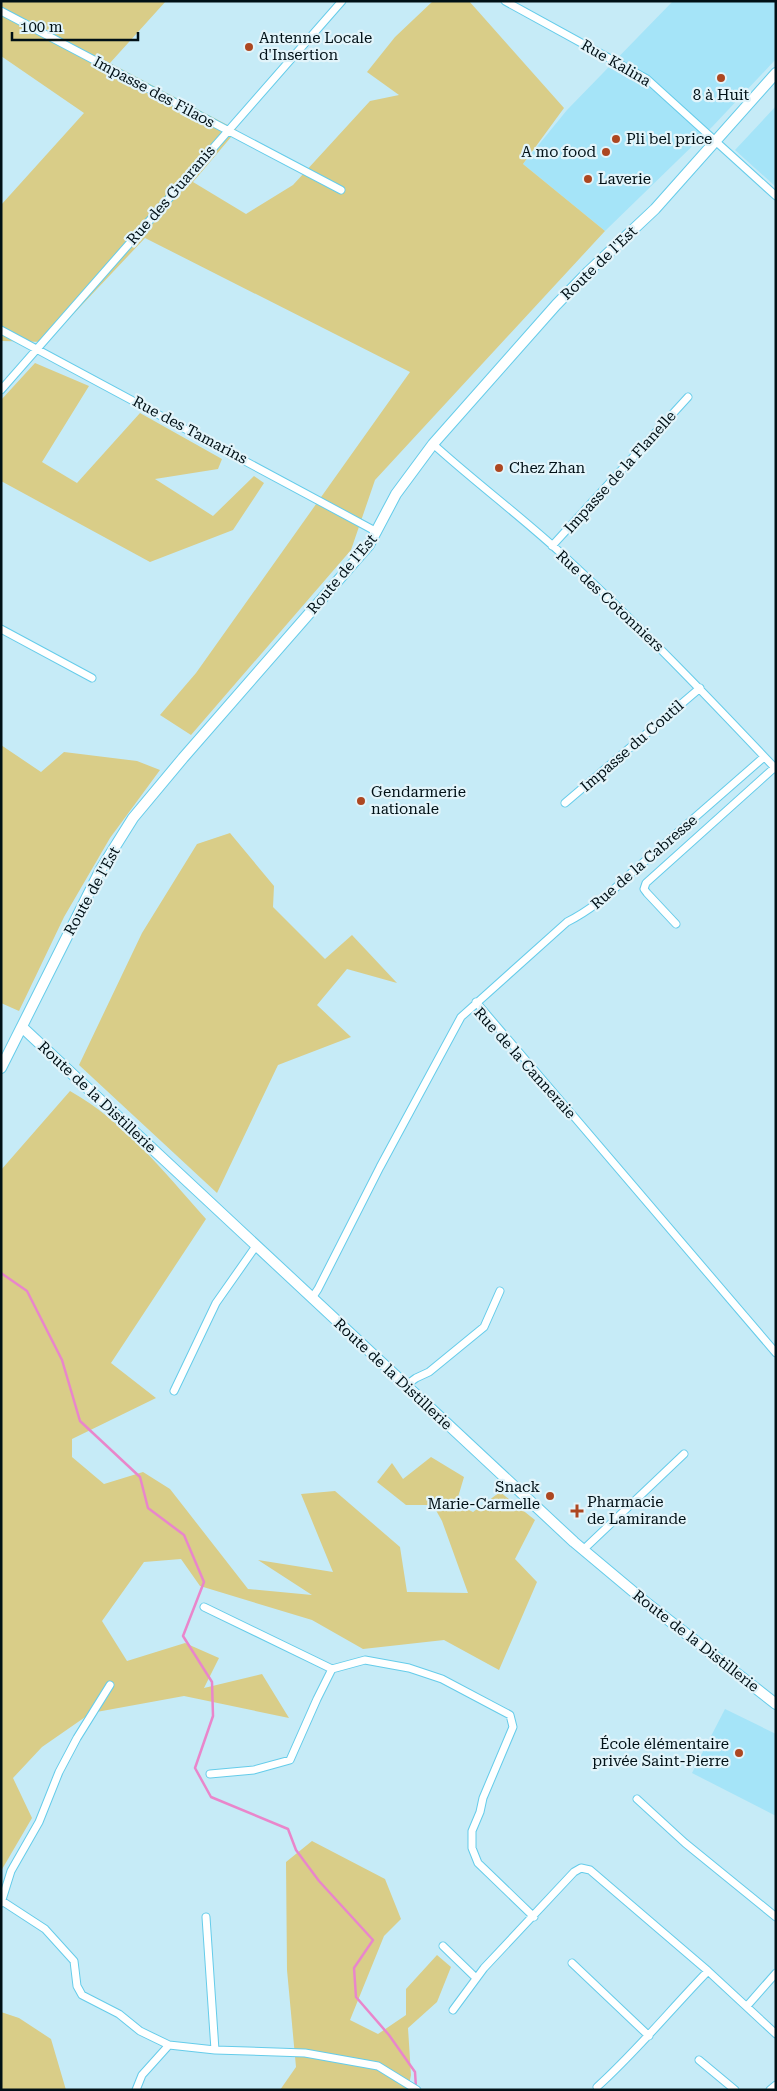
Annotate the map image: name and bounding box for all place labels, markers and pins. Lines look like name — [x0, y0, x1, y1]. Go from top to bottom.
place label: Antenne Locale d'Insertion — [259, 29, 372, 64]
marker: Antenne Locale d'Insertion — [243, 41, 255, 53]
marker: 8 à Huit — [715, 72, 727, 84]
place label: 8 à Huit — [693, 86, 750, 104]
place label: Pli bel price — [626, 130, 712, 148]
marker: Pli bel price — [610, 133, 622, 145]
place label: A mo food — [521, 143, 596, 161]
marker: A mo food — [600, 146, 612, 158]
place label: Laverie — [598, 170, 651, 188]
marker: Laverie — [582, 173, 594, 185]
place label: Chez Zhan — [509, 459, 586, 477]
marker: Chez Zhan — [493, 462, 505, 474]
place label: Gendarmerie nationale — [371, 783, 466, 818]
marker: Gendarmerie nationale — [355, 795, 367, 807]
place label: Snack Marie-Carmelle — [428, 1478, 540, 1513]
marker: Snack Marie-Carmelle — [544, 1490, 556, 1502]
place label: Pharmacie de Lamirande — [587, 1493, 686, 1528]
marker: Pharmacie de Lamirande — [571, 1505, 583, 1517]
place label: École élémentaire privée Saint-Pierre — [592, 1735, 729, 1770]
marker: École élémentaire privée Saint-Pierre — [733, 1747, 745, 1759]

